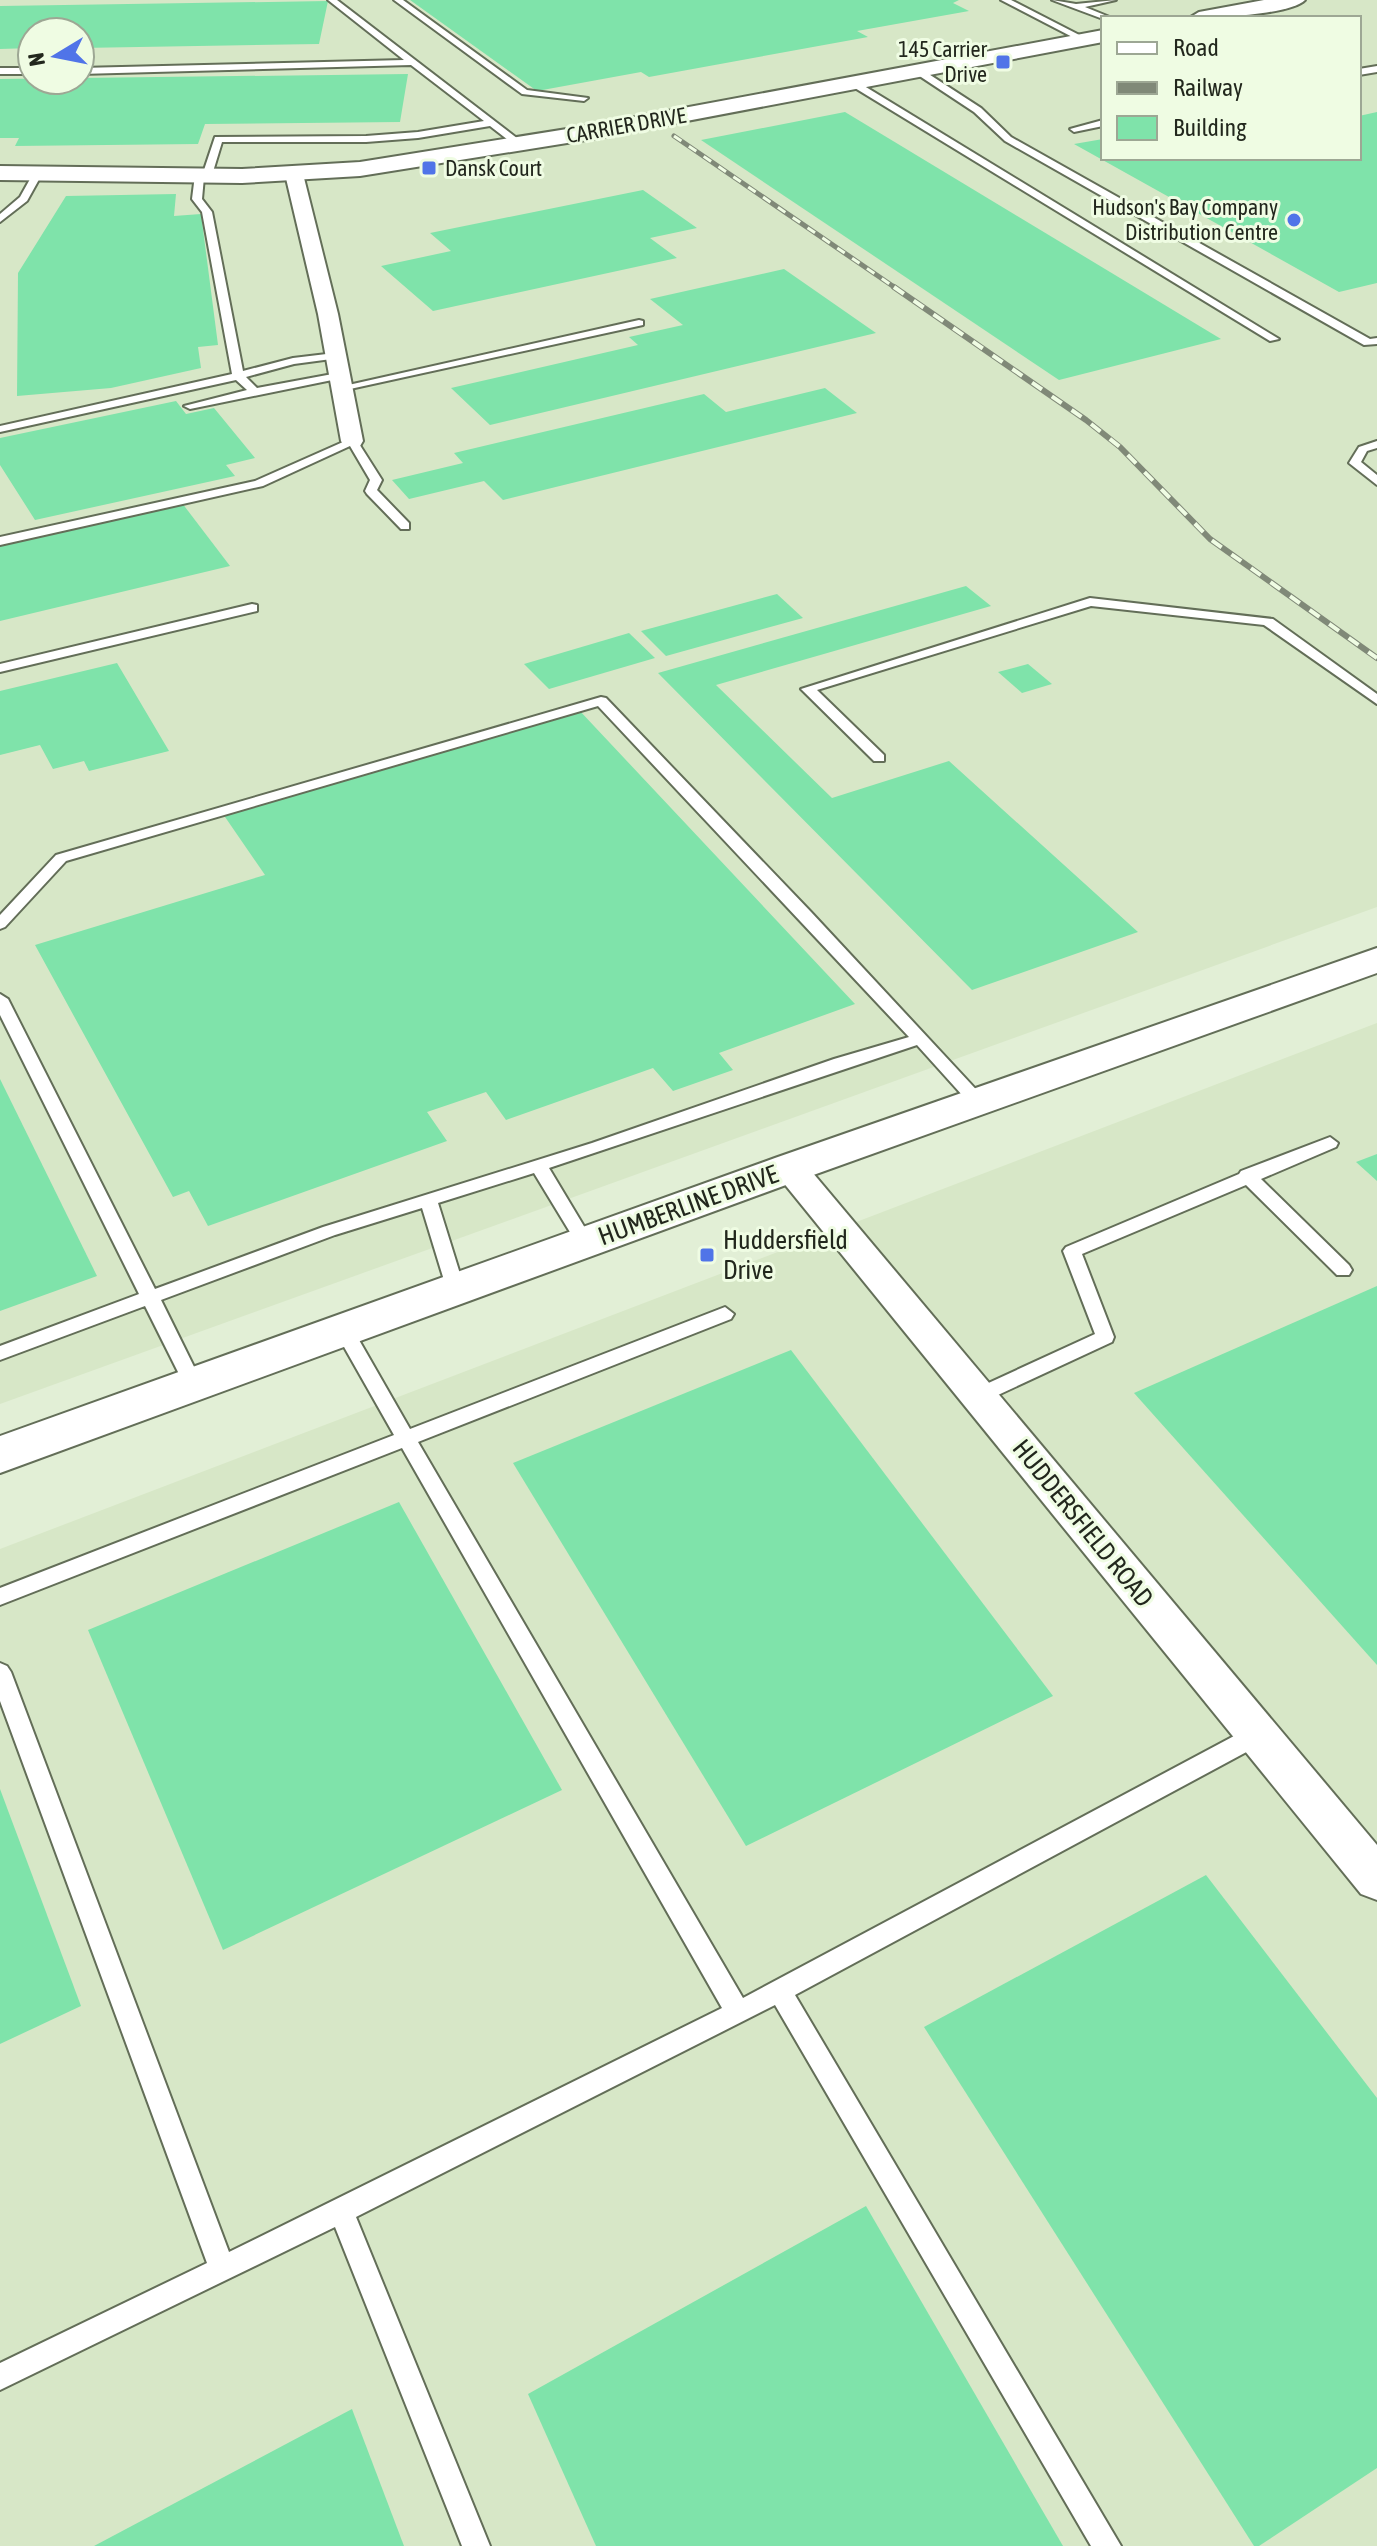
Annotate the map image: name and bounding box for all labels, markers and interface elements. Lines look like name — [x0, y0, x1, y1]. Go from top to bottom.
north arrow — [16, 16, 96, 96]
legend — [1101, 16, 1361, 160]
text: Road — [1173, 34, 1219, 61]
place label: 145 Carrier Drive — [898, 36, 988, 87]
text: N — [22, 51, 50, 68]
marker: 145 Carrier Drive — [994, 53, 1012, 71]
text: Railway — [1173, 74, 1243, 101]
street label: CARRIER DRIVE — [564, 102, 688, 148]
text: Building — [1173, 114, 1247, 141]
place label: Dansk Court — [445, 155, 542, 181]
marker: Dansk Court — [420, 159, 438, 177]
place label: Hudson's Bay Company Distribution Centre — [1092, 194, 1278, 245]
marker: Hudson's Bay Company Distribution Centre — [1285, 211, 1303, 229]
street label: HUMBERLINE DRIVE — [594, 1159, 782, 1251]
place label: Huddersfield Drive — [723, 1225, 848, 1285]
marker: Huddersfield Drive — [698, 1246, 716, 1264]
street label: HUDDERSFIELD ROAD — [1006, 1433, 1160, 1613]

